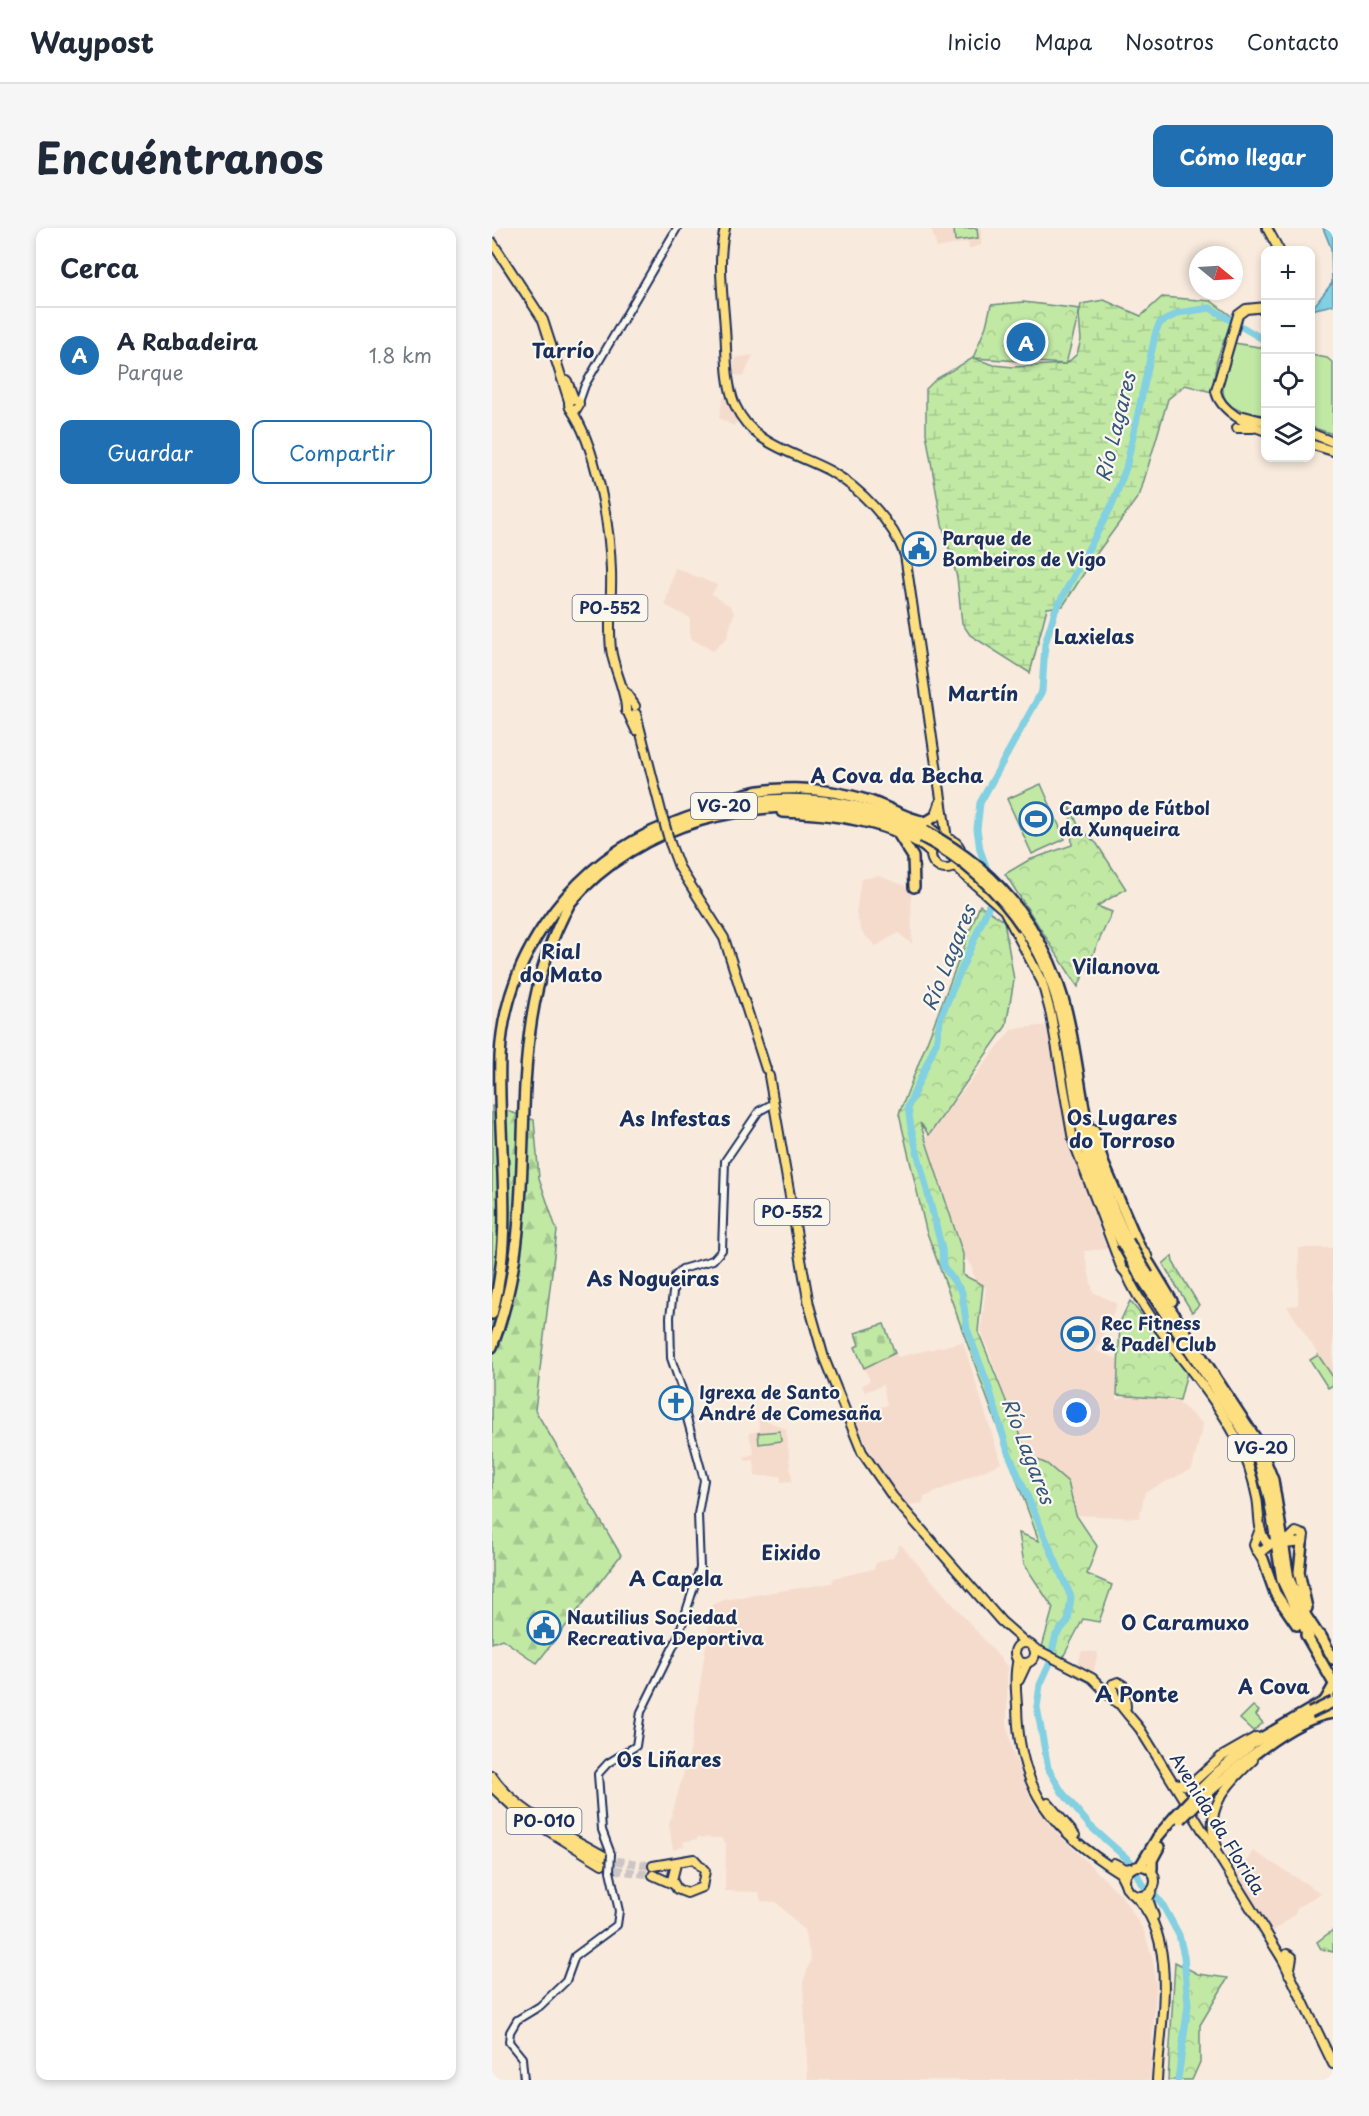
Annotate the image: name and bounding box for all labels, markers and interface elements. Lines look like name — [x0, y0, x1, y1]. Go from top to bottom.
text: Waypost — [30, 20, 154, 63]
text: Inicio — [947, 25, 1001, 57]
text: Mapa — [1034, 25, 1092, 57]
text: Nosotros — [1125, 25, 1214, 57]
text: Contacto — [1247, 25, 1339, 57]
text: Encuéntranos — [36, 125, 324, 188]
button: Cómo llegar — [1153, 125, 1333, 187]
north arrow — [1189, 246, 1243, 300]
map controls — [1261, 246, 1315, 462]
button: + — [1261, 246, 1315, 300]
text: Cerca — [60, 248, 139, 287]
button: − — [1261, 300, 1315, 354]
pin: A — [1006, 320, 1046, 364]
text: A Rabadeira — [117, 324, 258, 357]
district label: Tarrío — [532, 335, 594, 365]
text: A — [72, 340, 87, 370]
text: 1.8 km — [369, 340, 432, 370]
button: locate — [1261, 354, 1315, 408]
text: Parque — [117, 357, 184, 387]
water label: Río Lagares — [1087, 367, 1144, 484]
button: layers — [1261, 408, 1315, 462]
button: Guardar — [60, 420, 240, 484]
button: Compartir — [252, 420, 432, 484]
place label: Parque de Bombeiros de Vigo — [942, 524, 1106, 572]
public building icon: Parque de Bombeiros de Vigo — [901, 531, 937, 567]
road number: PO-552 — [572, 595, 648, 621]
district label: Laxielas — [1054, 621, 1135, 651]
district label: Martín — [948, 678, 1018, 708]
district label: A Cova da Becha — [810, 760, 984, 790]
road number: VG-20 — [691, 793, 757, 819]
place label: Campo de Fútbol da Xunqueira — [1059, 794, 1210, 842]
sports icon: Campo de Fútbol da Xunqueira — [1018, 801, 1054, 837]
water label: Río Lagares — [913, 899, 984, 1015]
district label: Rial do Mato — [520, 936, 602, 989]
district label: Vilanova — [1072, 951, 1160, 981]
district label: Os Lugares do Torroso — [1067, 1102, 1178, 1155]
district label: As Infestas — [619, 1103, 731, 1133]
road number: PO-552 — [754, 1199, 830, 1225]
district label: As Nogueiras — [587, 1263, 720, 1293]
place label: Rec Fitness & Padel Club — [1101, 1309, 1216, 1357]
sports icon: Rec Fitness & Padel Club — [1060, 1316, 1096, 1352]
place label: Igrexa de Santo André de Comesaña — [699, 1378, 882, 1426]
church icon: Igrexa de Santo André de Comesaña — [658, 1385, 694, 1421]
water label: Río Lagares — [995, 1393, 1064, 1510]
your location — [1062, 1398, 1091, 1427]
road number: VG-20 — [1228, 1435, 1294, 1461]
district label: Eixido — [762, 1537, 821, 1567]
district label: A Capela — [629, 1563, 723, 1593]
place label: Nautilius Sociedad Recreativa Deportiva — [567, 1603, 764, 1651]
district label: O Caramuxo — [1121, 1607, 1249, 1637]
public building icon: Nautilius Sociedad Recreativa Deportiva — [526, 1610, 562, 1646]
district label: A Cova — [1237, 1671, 1310, 1701]
district label: A Ponte — [1095, 1677, 1179, 1709]
district label: Os Liñares — [617, 1744, 722, 1774]
street label: Avenida da Florida — [1164, 1747, 1273, 1899]
road number: PO-010 — [506, 1808, 582, 1834]

